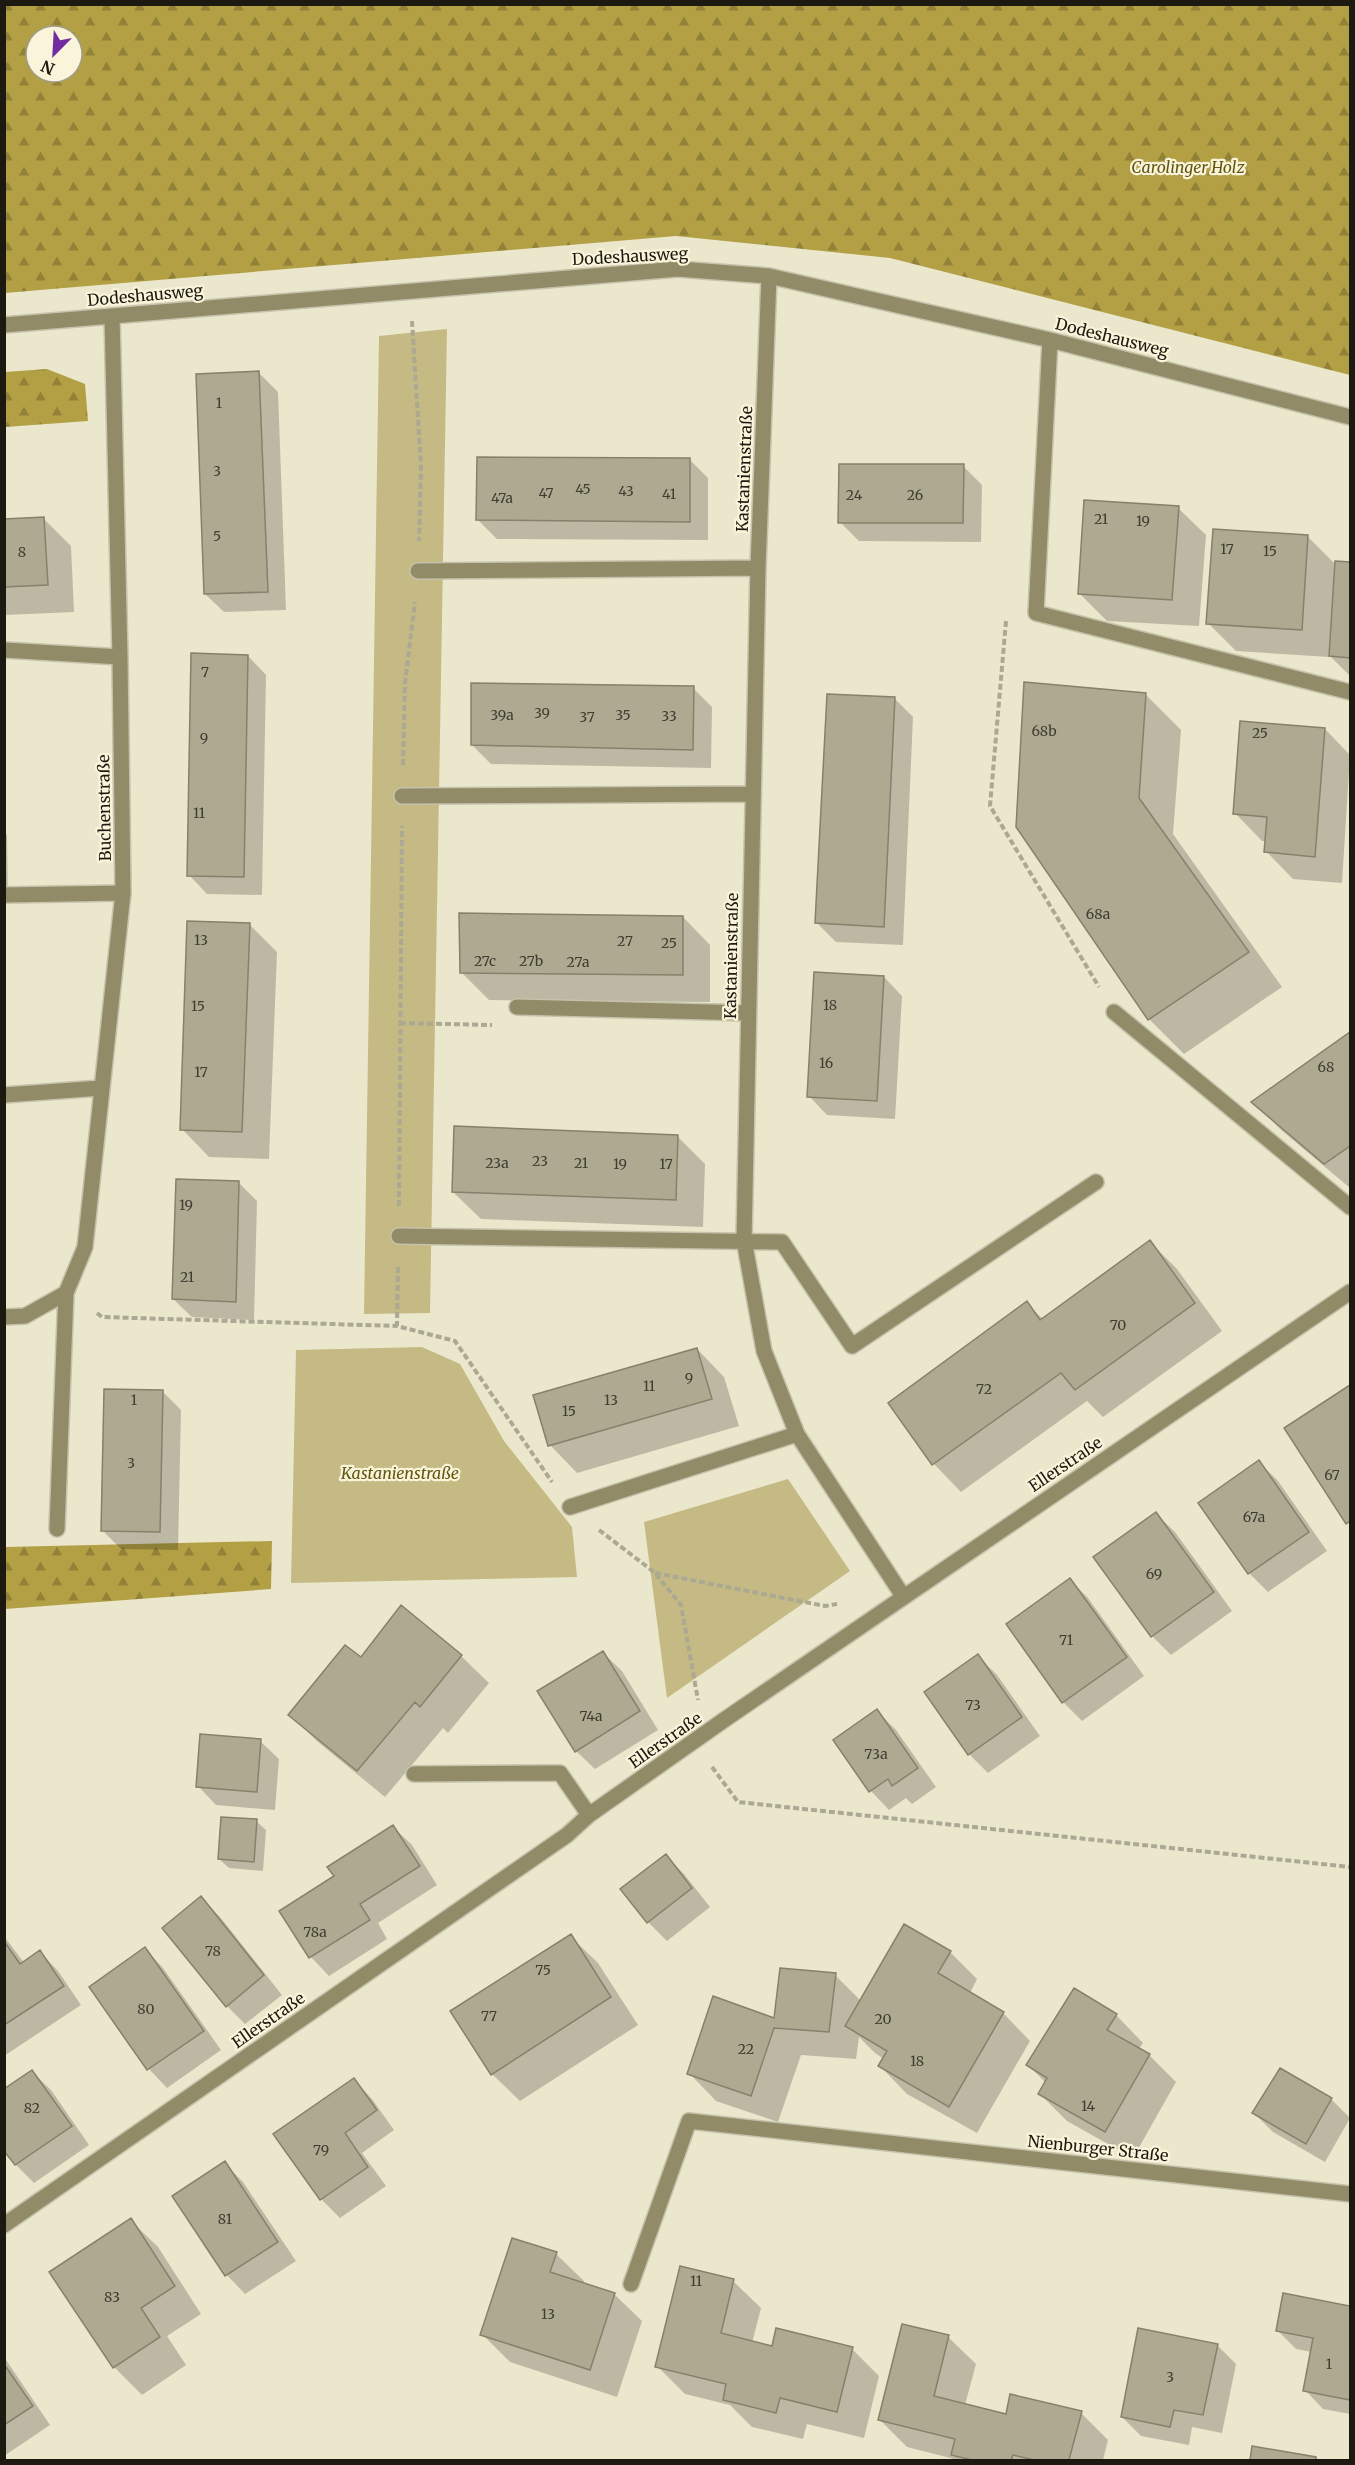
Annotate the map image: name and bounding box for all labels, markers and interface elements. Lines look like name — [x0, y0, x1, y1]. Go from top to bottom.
north arrow — [24, 24, 84, 84]
text: N — [38, 56, 58, 79]
park label: Carolinger Holz — [1131, 157, 1245, 177]
street label: Dodeshausweg — [571, 243, 689, 269]
street label: Dodeshausweg — [86, 280, 204, 310]
street label: Dodeshausweg — [1053, 313, 1171, 361]
house number: 1 — [216, 394, 222, 412]
street label: Kastanienstraße — [732, 406, 756, 532]
house number: 3 — [213, 462, 221, 480]
house number: 45 — [575, 480, 591, 498]
house number: 43 — [618, 482, 634, 500]
house number: 47 — [538, 484, 554, 502]
house number: 41 — [662, 485, 676, 503]
house number: 24 — [846, 486, 863, 504]
house number: 26 — [907, 486, 923, 504]
house number: 47a — [491, 489, 514, 507]
house number: 21 — [1094, 510, 1108, 528]
house number: 19 — [1136, 512, 1150, 530]
house number: 5 — [213, 527, 221, 545]
house number: 17 — [1220, 540, 1234, 558]
house number: 15 — [1263, 542, 1277, 560]
house number: 8 — [18, 543, 26, 561]
house number: 7 — [201, 663, 209, 681]
house number: 39 — [534, 704, 550, 722]
house number: 39a — [490, 706, 514, 724]
house number: 35 — [615, 706, 631, 724]
house number: 33 — [661, 707, 677, 725]
house number: 37 — [579, 708, 595, 726]
house number: 68b — [1031, 722, 1057, 740]
house number: 25 — [1252, 724, 1268, 742]
house number: 9 — [200, 729, 208, 747]
street label: Buchenstraße — [93, 754, 115, 862]
house number: 11 — [193, 804, 205, 822]
street label: Kastanienstraße — [720, 893, 742, 1019]
house number: 68a — [1086, 905, 1111, 923]
house number: 13 — [194, 931, 208, 949]
house number: 27 — [617, 932, 633, 950]
house number: 25 — [661, 934, 677, 952]
house number: 27c — [474, 952, 496, 970]
house number: 27b — [519, 952, 543, 970]
house number: 27a — [567, 953, 590, 971]
house number: 18 — [823, 996, 837, 1014]
house number: 15 — [191, 997, 205, 1015]
house number: 16 — [819, 1054, 833, 1072]
house number: 68 — [1318, 1058, 1334, 1076]
house number: 17 — [194, 1063, 208, 1081]
house number: 23 — [532, 1152, 548, 1170]
house number: 23a — [485, 1154, 509, 1172]
house number: 21 — [574, 1154, 588, 1172]
house number: 19 — [613, 1155, 627, 1173]
house number: 17 — [659, 1155, 673, 1173]
house number: 19 — [179, 1196, 193, 1214]
house number: 21 — [180, 1268, 194, 1286]
house number: 70 — [1110, 1316, 1126, 1334]
house number: 9 — [685, 1369, 693, 1387]
house number: 11 — [643, 1377, 655, 1395]
house number: 72 — [976, 1380, 992, 1398]
house number: 1 — [131, 1391, 137, 1409]
house number: 13 — [604, 1391, 618, 1409]
house number: 15 — [562, 1402, 576, 1420]
street label: Ellerstraße — [1024, 1432, 1106, 1496]
house number: 3 — [127, 1454, 135, 1472]
park label: Kastanienstraße — [340, 1463, 459, 1483]
house number: 67 — [1324, 1466, 1340, 1484]
house number: 67a — [1243, 1508, 1266, 1526]
house number: 69 — [1146, 1565, 1162, 1583]
house number: 71 — [1059, 1631, 1073, 1649]
house number: 73 — [965, 1696, 981, 1714]
house number: 74a — [579, 1707, 603, 1725]
street label: Ellerstraße — [625, 1708, 705, 1772]
house number: 73a — [864, 1745, 888, 1763]
house number: 78a — [303, 1923, 327, 1941]
house number: 78 — [205, 1942, 221, 1960]
house number: 75 — [535, 1961, 551, 1979]
street label: Ellerstraße — [228, 1988, 308, 2052]
house number: 80 — [137, 2000, 155, 2018]
house number: 77 — [481, 2007, 497, 2025]
house number: 20 — [874, 2010, 892, 2028]
house number: 22 — [738, 2040, 754, 2058]
house number: 18 — [910, 2052, 924, 2070]
house number: 14 — [1081, 2097, 1095, 2115]
house number: 82 — [24, 2099, 40, 2117]
street label: Nienburger Straße — [1026, 2131, 1170, 2165]
house number: 79 — [313, 2141, 329, 2159]
house number: 81 — [218, 2210, 232, 2228]
house number: 11 — [690, 2272, 702, 2290]
house number: 83 — [104, 2288, 120, 2306]
house number: 13 — [541, 2305, 555, 2323]
house number: 1 — [1326, 2355, 1332, 2373]
house number: 3 — [1166, 2368, 1174, 2386]

